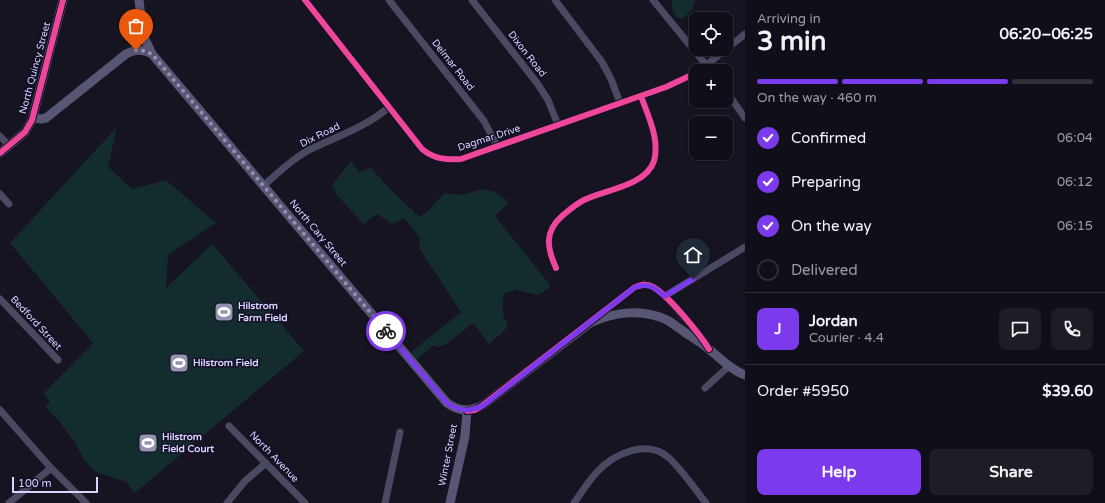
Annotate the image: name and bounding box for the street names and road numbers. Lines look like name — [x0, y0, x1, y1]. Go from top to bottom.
street label: North Quincy Street — [17, 20, 53, 115]
street label: Dixon Road — [505, 29, 549, 79]
street label: Delmar Road — [429, 37, 477, 93]
street label: Dix Road — [298, 120, 342, 150]
street label: Dagmar Drive — [456, 122, 522, 154]
street label: North Cary Street — [287, 197, 349, 269]
street label: Bedford Street — [8, 293, 64, 353]
street label: Winter Street — [436, 423, 460, 487]
street label: North Avenue — [247, 429, 302, 485]

